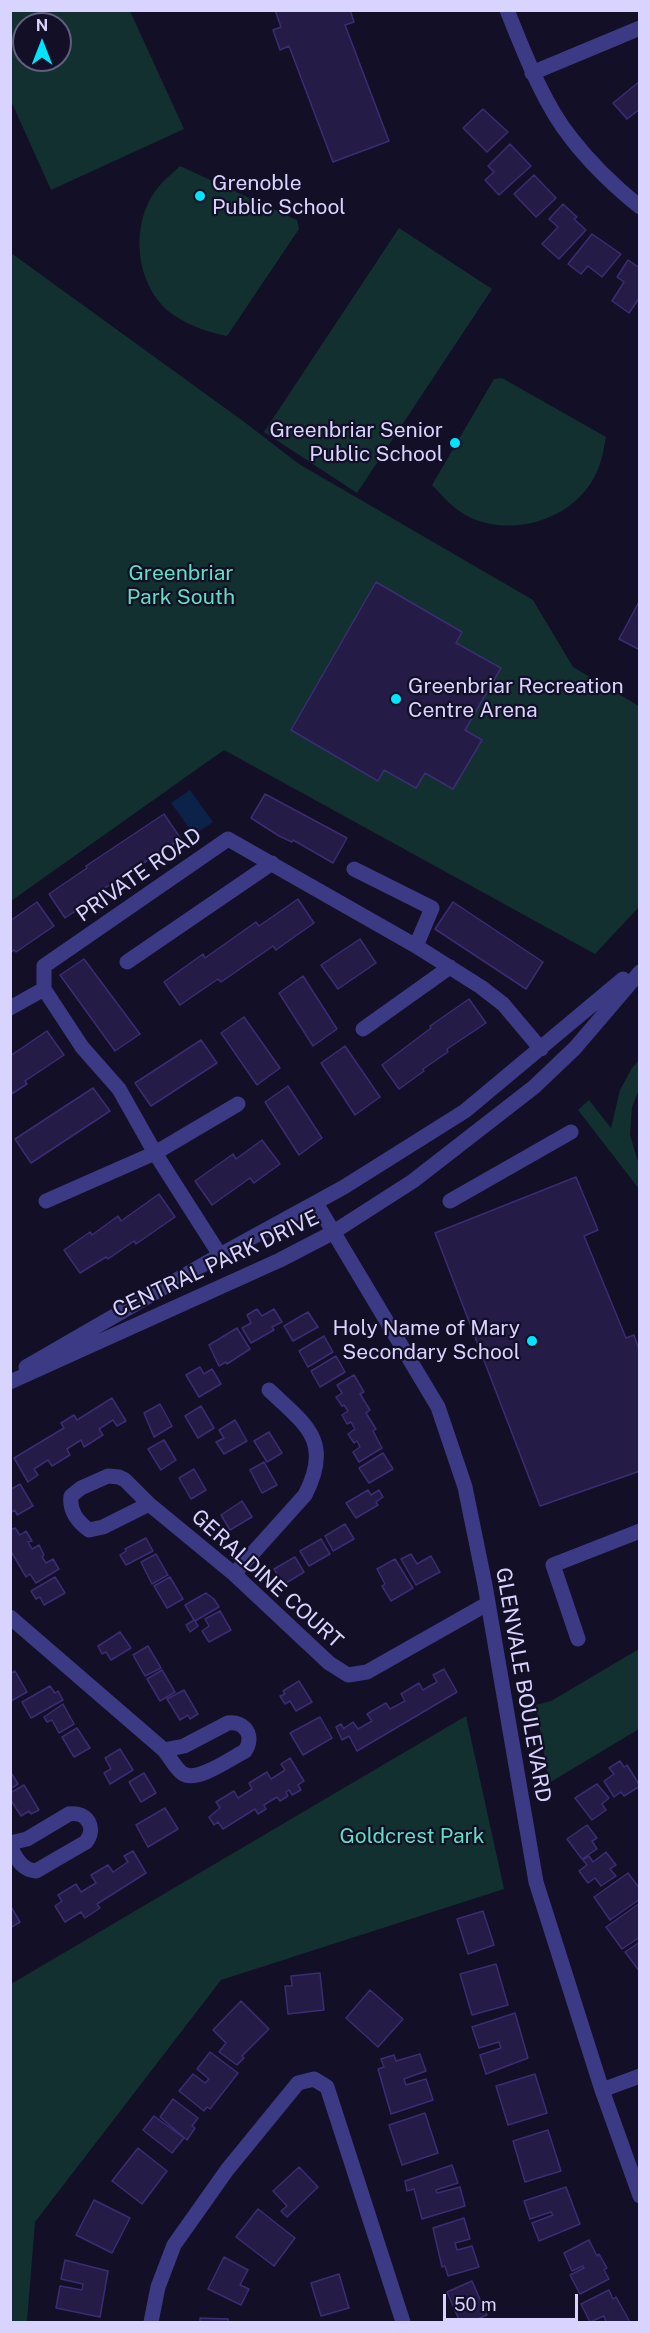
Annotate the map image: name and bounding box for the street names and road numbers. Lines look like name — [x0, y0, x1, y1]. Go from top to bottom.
street label: PRIVATE ROAD — [72, 823, 206, 927]
street label: CENTRAL PARK DRIVE — [109, 1205, 323, 1323]
street label: GERALDINE COURT — [186, 1504, 348, 1654]
street label: GLENVALE BOULEVARD — [490, 1566, 556, 1804]

